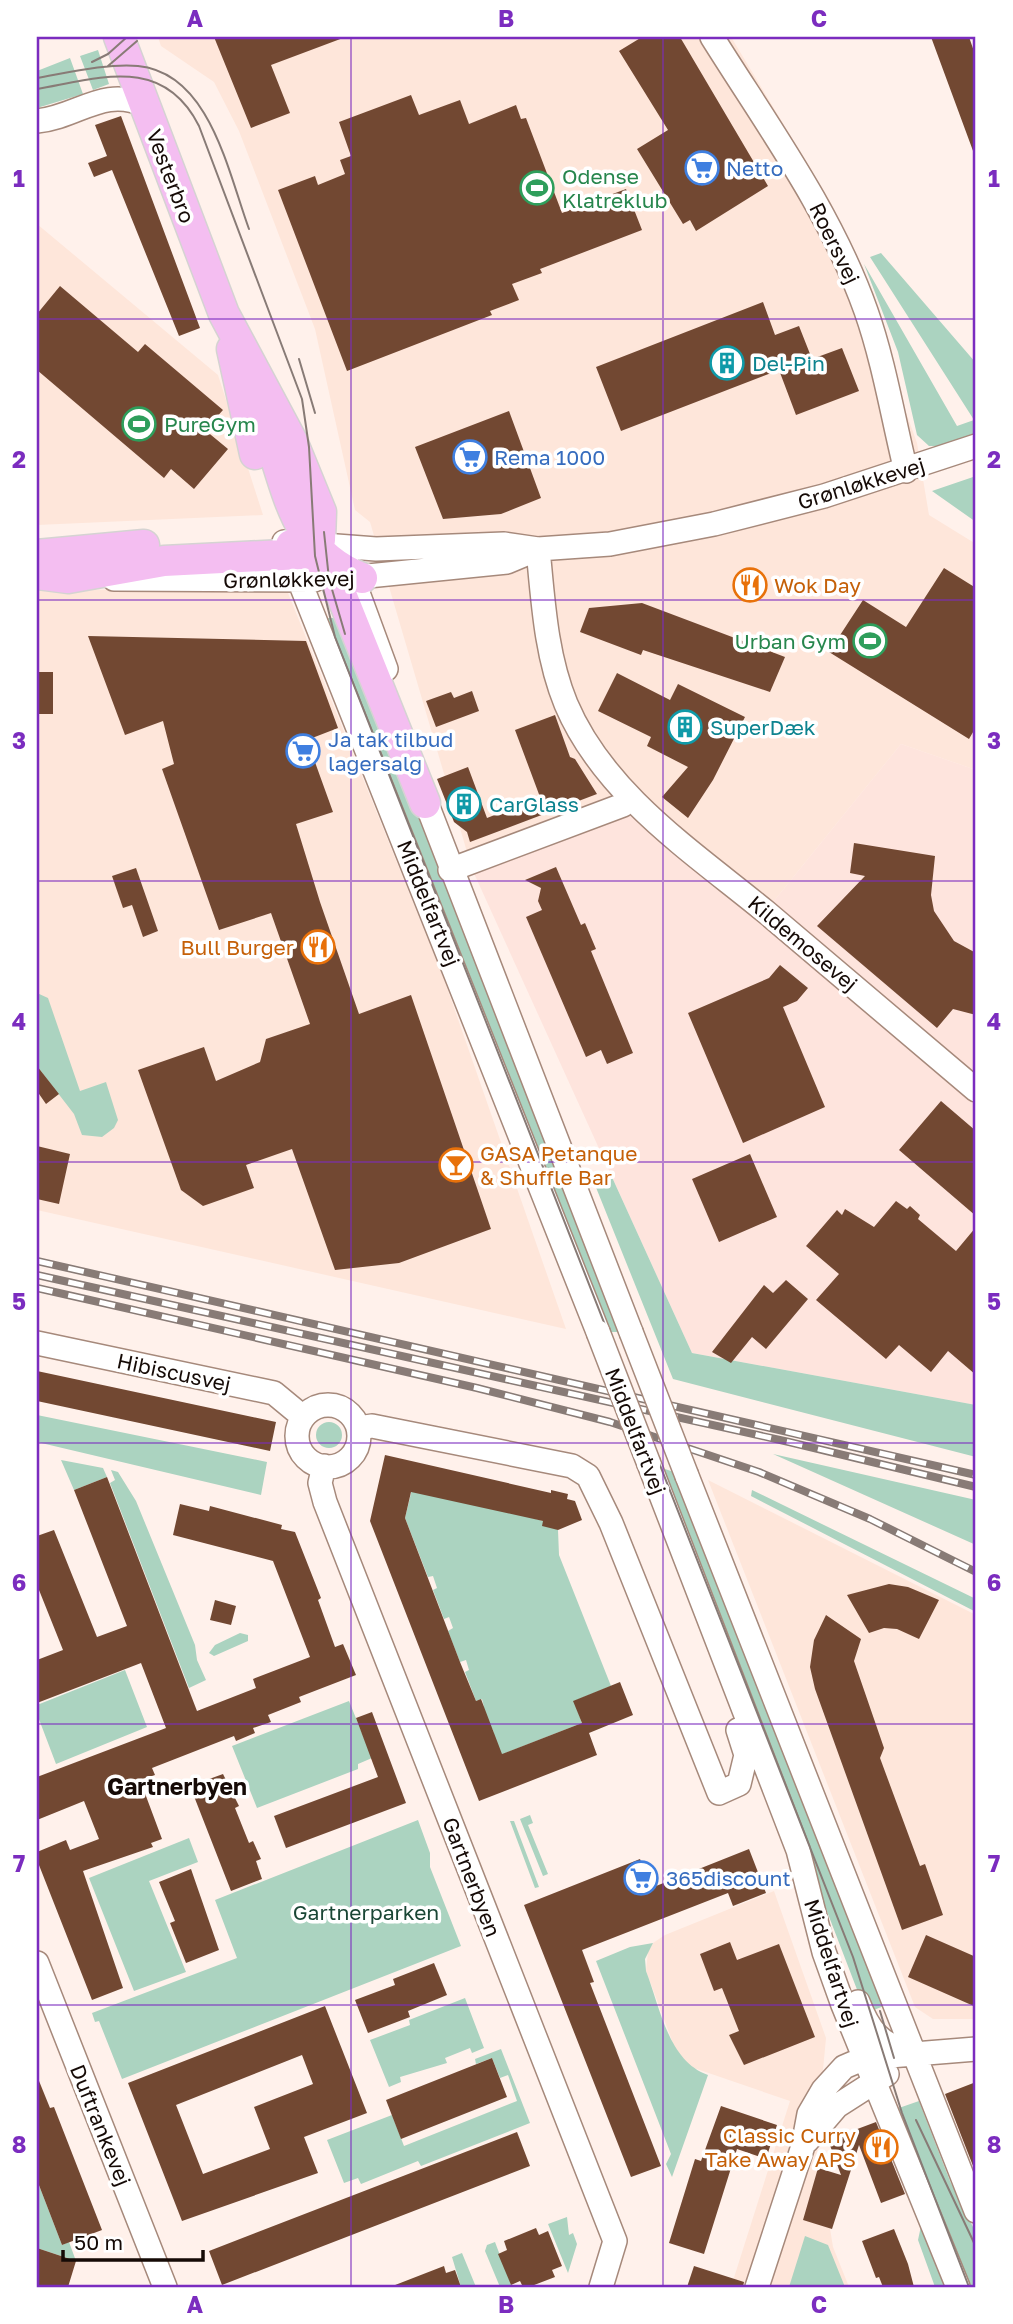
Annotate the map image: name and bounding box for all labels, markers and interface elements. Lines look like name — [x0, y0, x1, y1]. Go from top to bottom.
text: A — [187, 4, 204, 32]
text: B — [498, 4, 514, 32]
text: C — [811, 4, 827, 32]
street label: Vesterbro — [141, 125, 201, 227]
supermarket icon: Netto — [683, 149, 721, 187]
place label: Netto — [726, 155, 783, 181]
place label: Odense Klatreklub — [562, 163, 667, 213]
text: 1 — [13, 164, 25, 192]
text: 1 — [988, 164, 1000, 192]
sports icon: Odense Klatreklub — [518, 169, 556, 207]
street label: Roersvej — [804, 198, 866, 288]
building icon: Del-Pin — [708, 344, 746, 382]
place label: Del-Pin — [752, 350, 825, 376]
sports icon: PureGym — [120, 405, 158, 443]
place label: PureGym — [164, 411, 256, 437]
supermarket icon: Rema 1000 — [451, 438, 489, 476]
place label: Rema 1000 — [494, 444, 605, 470]
text: 2 — [12, 445, 26, 473]
text: 2 — [987, 445, 1001, 473]
street label: Grønløkkevej — [794, 451, 928, 515]
street label: Grønløkkevej — [223, 565, 355, 593]
restaurant icon: Wok Day — [731, 566, 769, 604]
place label: Wok Day — [774, 572, 861, 598]
sports icon: Urban Gym — [851, 622, 889, 660]
place label: Urban Gym — [734, 628, 846, 654]
building icon: SuperDæk — [666, 708, 704, 746]
place label: SuperDæk — [710, 714, 816, 740]
text: 3 — [12, 726, 26, 754]
place label: Ja tak tilbud lagersalg — [328, 726, 453, 776]
text: 3 — [987, 726, 1001, 754]
supermarket icon: Ja tak tilbud lagersalg — [284, 732, 322, 770]
building icon: CarGlass — [445, 785, 483, 823]
place label: CarGlass — [489, 791, 579, 817]
street label: Middelfartvej — [392, 836, 466, 970]
street label: Kildemosevej — [743, 890, 863, 996]
restaurant icon: Bull Burger — [299, 928, 337, 966]
place label: Bull Burger — [180, 934, 294, 960]
text: 4 — [12, 1007, 26, 1035]
text: 4 — [987, 1007, 1001, 1035]
place label: GASA Petanque & Shuffle Bar — [480, 1140, 638, 1190]
bar icon: GASA Petanque & Shuffle Bar — [437, 1146, 475, 1184]
text: 5 — [12, 1287, 26, 1315]
text: 5 — [987, 1287, 1001, 1315]
street label: Hibiscusvej — [115, 1347, 233, 1397]
street label: Middelfartvej — [600, 1364, 672, 1498]
text: 6 — [12, 1568, 26, 1596]
text: 6 — [987, 1568, 1001, 1596]
district label: Gartnerbyen — [107, 1772, 247, 1800]
street label: Gartnerbyen — [437, 1814, 507, 1940]
text: 7 — [13, 1849, 25, 1877]
text: 7 — [988, 1849, 1000, 1877]
supermarket icon: 365discount — [622, 1859, 660, 1897]
place label: 365discount — [666, 1865, 791, 1891]
street label: Middelfartvej — [799, 1895, 865, 2031]
park label: Gartnerparken — [293, 1899, 439, 1925]
street label: Duftrankevej — [65, 2060, 137, 2190]
place label: Classic Curry Take Away APS — [705, 2122, 856, 2172]
restaurant icon: Classic Curry Take Away APS — [862, 2128, 900, 2166]
text: 8 — [12, 2130, 26, 2158]
text: 8 — [987, 2130, 1001, 2158]
scale bar — [63, 2219, 203, 2263]
text: 50 m — [74, 2229, 123, 2255]
text: A — [187, 2290, 204, 2318]
text: B — [498, 2290, 514, 2318]
text: C — [811, 2290, 827, 2318]

